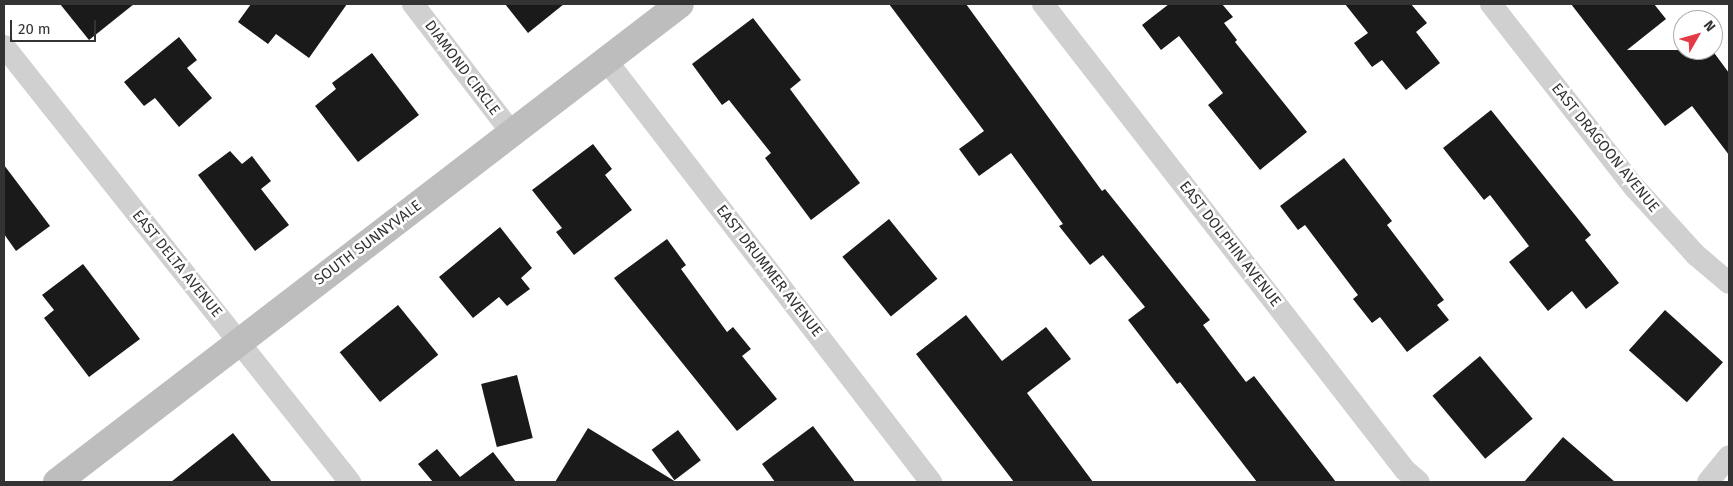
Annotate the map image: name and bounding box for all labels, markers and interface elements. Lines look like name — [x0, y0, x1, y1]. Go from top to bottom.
scale bar — [12, 10, 99, 42]
north arrow — [1673, 10, 1723, 60]
street label: DIAMOND CIRCLE — [420, 17, 504, 119]
text: N — [1700, 17, 1719, 35]
text: 20 m — [18, 20, 51, 38]
street label: EAST DRAGOON AVENUE — [1547, 80, 1663, 216]
street label: EAST DOLPHIN AVENUE — [1175, 178, 1285, 310]
street label: SOUTH SUNNYVALE — [311, 197, 425, 289]
street label: EAST DRUMMER AVENUE — [712, 202, 826, 340]
street label: EAST DELTA AVENUE — [128, 207, 226, 321]

